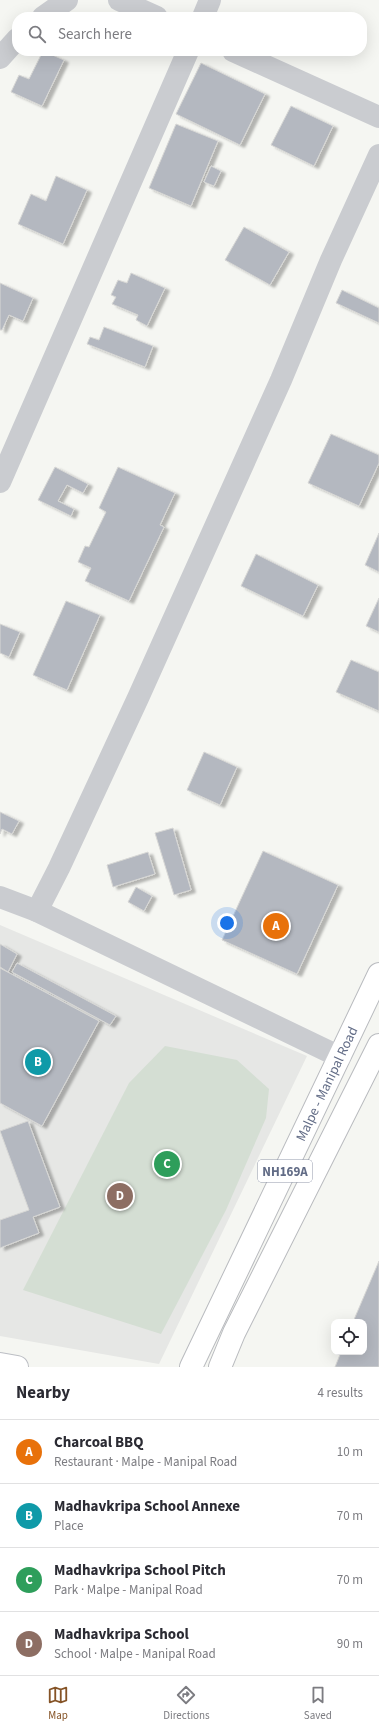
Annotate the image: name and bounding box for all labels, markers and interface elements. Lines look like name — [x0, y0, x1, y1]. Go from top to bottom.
search box — [12, 12, 367, 56]
icon: search — [26, 23, 48, 45]
text: Search here — [58, 24, 132, 45]
pin: A — [263, 911, 289, 941]
your location — [217, 913, 237, 933]
street label: Malpe - Manipal Road — [291, 1023, 363, 1145]
pin: B — [25, 1047, 51, 1077]
pin: C — [154, 1149, 180, 1179]
road number: NH169A — [258, 1160, 312, 1182]
pin: D — [107, 1181, 133, 1211]
map controls — [331, 1319, 367, 1355]
button: locate — [331, 1319, 367, 1355]
text: Nearby — [16, 1381, 70, 1405]
text: 4 results — [318, 1384, 363, 1402]
text: Charcoal BBQ — [54, 1432, 143, 1453]
text: A — [25, 1443, 33, 1461]
text: 10 m — [337, 1443, 363, 1461]
text: Restaurant · Malpe - Manipal Road — [54, 1453, 237, 1471]
text: Madhavkripa School Annexe — [54, 1496, 240, 1517]
text: B — [25, 1507, 33, 1525]
text: 70 m — [337, 1507, 363, 1525]
text: Place — [54, 1517, 83, 1535]
text: Madhavkripa School Pitch — [54, 1560, 226, 1581]
text: C — [25, 1571, 33, 1589]
text: 70 m — [337, 1571, 363, 1589]
text: Park · Malpe - Manipal Road — [54, 1581, 203, 1599]
text: Madhavkripa School — [54, 1624, 189, 1645]
text: D — [25, 1635, 33, 1653]
text: 90 m — [337, 1635, 363, 1653]
text: School · Malpe - Manipal Road — [54, 1645, 216, 1663]
tab: Map — [47, 1684, 69, 1723]
tab: Directions — [163, 1684, 210, 1723]
tab: Saved — [304, 1684, 332, 1723]

